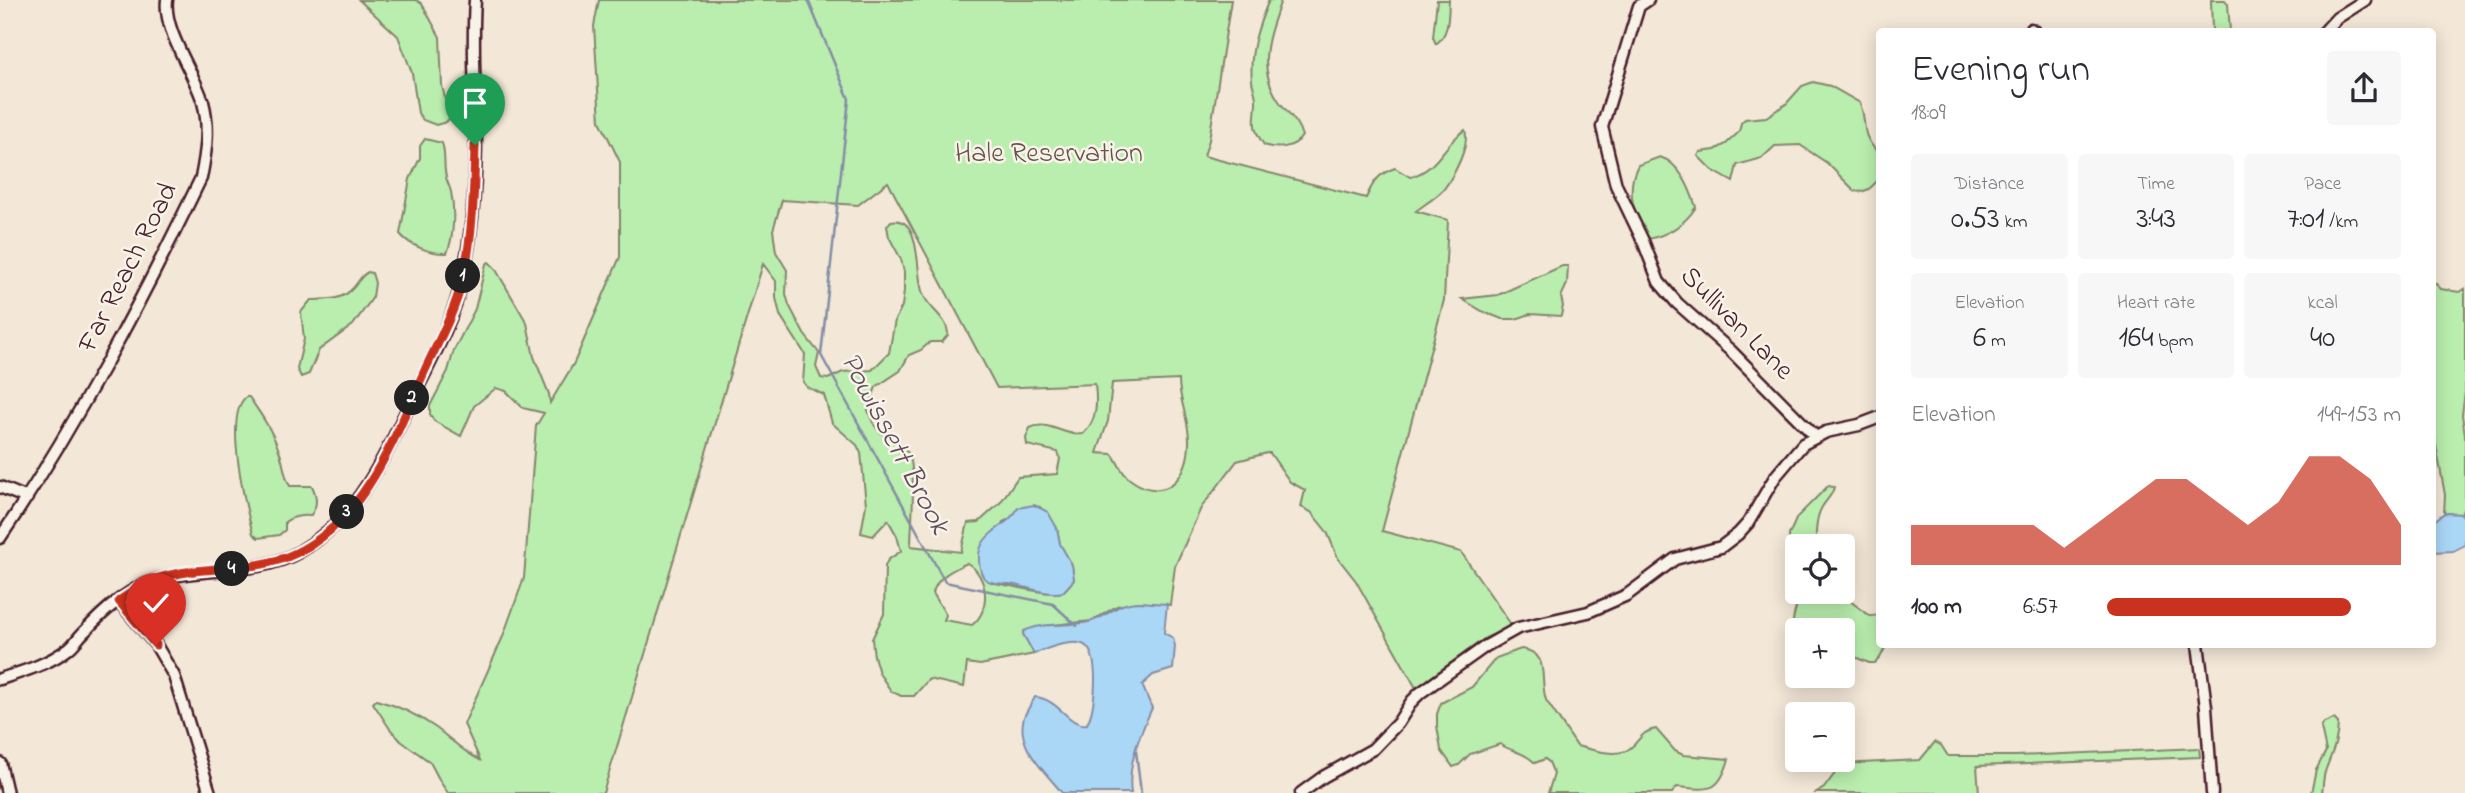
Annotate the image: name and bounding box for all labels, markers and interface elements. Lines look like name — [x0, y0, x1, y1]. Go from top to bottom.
text: Evening run — [1911, 43, 2090, 99]
button: share — [2327, 51, 2401, 125]
pin — [445, 73, 505, 145]
icon: arrive — [456, 84, 494, 122]
text: 18:09 — [1911, 97, 1946, 130]
park label: Hale Reservation — [955, 134, 1143, 175]
text: Distance — [1954, 171, 2024, 198]
text: Time — [2137, 171, 2175, 198]
text: Pace — [2304, 171, 2341, 198]
street label: Far Reach Road — [68, 176, 190, 361]
text: 0.53 — [1951, 198, 2000, 242]
text: 3:43 — [2136, 198, 2176, 242]
text: 7:01 — [2287, 198, 2325, 242]
text: km — [2000, 209, 2028, 236]
text: /km — [2325, 209, 2358, 236]
pin: 1 — [446, 258, 480, 294]
street label: Sullivan Lane — [1670, 258, 1803, 391]
text: 1 — [459, 262, 466, 289]
text: Elevation — [1954, 290, 2024, 317]
text: Heart rate — [2117, 290, 2195, 317]
text: kcal — [2308, 290, 2338, 317]
text: 6 — [1973, 317, 1986, 361]
text: 164 — [2119, 317, 2154, 361]
text: 40 — [2310, 317, 2335, 361]
text: m — [1986, 328, 2006, 355]
text: bpm — [2154, 328, 2193, 355]
water label: Powissett Brook — [827, 345, 961, 545]
pin: 2 — [394, 380, 430, 416]
text: 2 — [407, 384, 416, 411]
text: Elevation — [1911, 399, 1996, 432]
text: 149–153 m — [2317, 399, 2401, 432]
pin: 3 — [330, 494, 364, 530]
text: 3 — [343, 498, 350, 525]
map controls — [1785, 534, 1855, 772]
button: locate — [1785, 534, 1855, 604]
pin: 4 — [215, 552, 250, 586]
text: 4 — [228, 555, 235, 582]
pin — [126, 573, 186, 645]
icon: check — [137, 584, 175, 622]
text: 100 m — [1911, 591, 1962, 624]
text: 6:57 — [2023, 591, 2058, 624]
button: + — [1785, 618, 1855, 688]
button: − — [1785, 702, 1855, 772]

